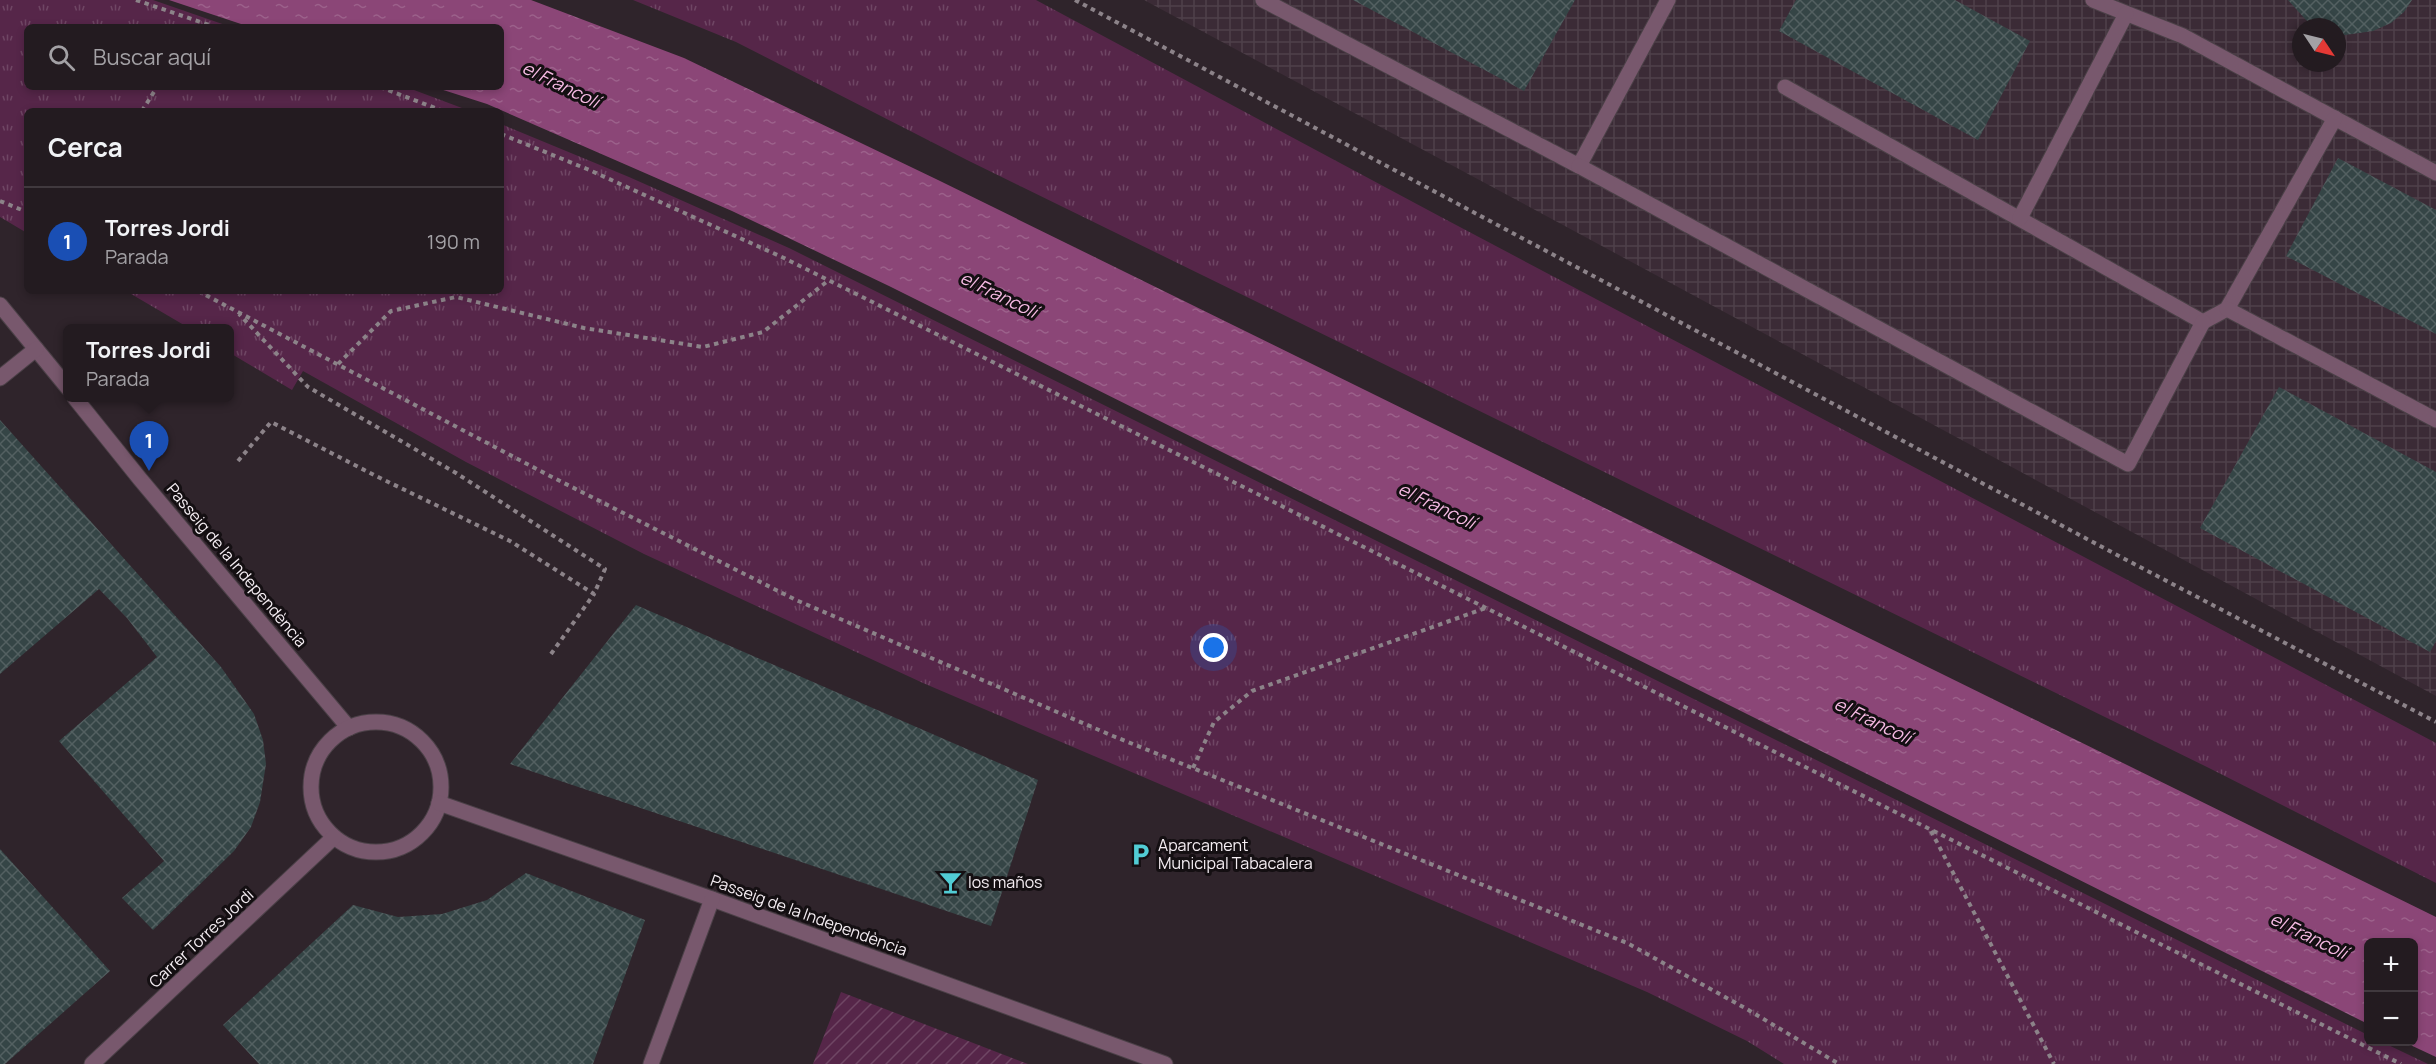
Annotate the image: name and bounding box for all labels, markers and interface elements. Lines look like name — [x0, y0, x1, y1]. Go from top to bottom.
north arrow — [2292, 18, 2346, 72]
search box — [24, 24, 504, 90]
icon: search — [45, 41, 78, 74]
text: Buscar aquí — [93, 42, 211, 72]
water label: el Francolí — [518, 55, 607, 115]
text: Cerca — [48, 129, 123, 165]
text: Torres Jordi — [105, 213, 230, 243]
text: 1 — [63, 228, 72, 255]
text: 190 m — [427, 228, 480, 255]
text: Parada — [105, 243, 169, 270]
water label: el Francolí — [956, 265, 1045, 325]
popup — [63, 324, 234, 402]
text: Torres Jordi — [86, 335, 211, 365]
text: Parada — [86, 365, 150, 392]
pin: 1 — [130, 422, 168, 471]
water label: el Francolí — [1394, 476, 1483, 536]
street label: Passeig de la Independència — [162, 478, 312, 652]
your location — [1199, 633, 1228, 662]
water label: el Francolí — [1830, 691, 1919, 751]
place label: Aparcament Municipal Tabacalera — [1158, 834, 1313, 874]
parking icon: Aparcament Municipal Tabacalera — [1127, 841, 1153, 867]
street label: Passeig de la Independència — [708, 869, 910, 961]
bar icon: los maños — [937, 869, 963, 895]
place label: los maños — [968, 871, 1042, 893]
street label: Carrer Torres Jordi — [144, 884, 258, 992]
water label: el Francolí — [2266, 906, 2355, 966]
map controls — [2364, 938, 2418, 1046]
button: + — [2364, 938, 2418, 992]
button: − — [2364, 992, 2418, 1046]

